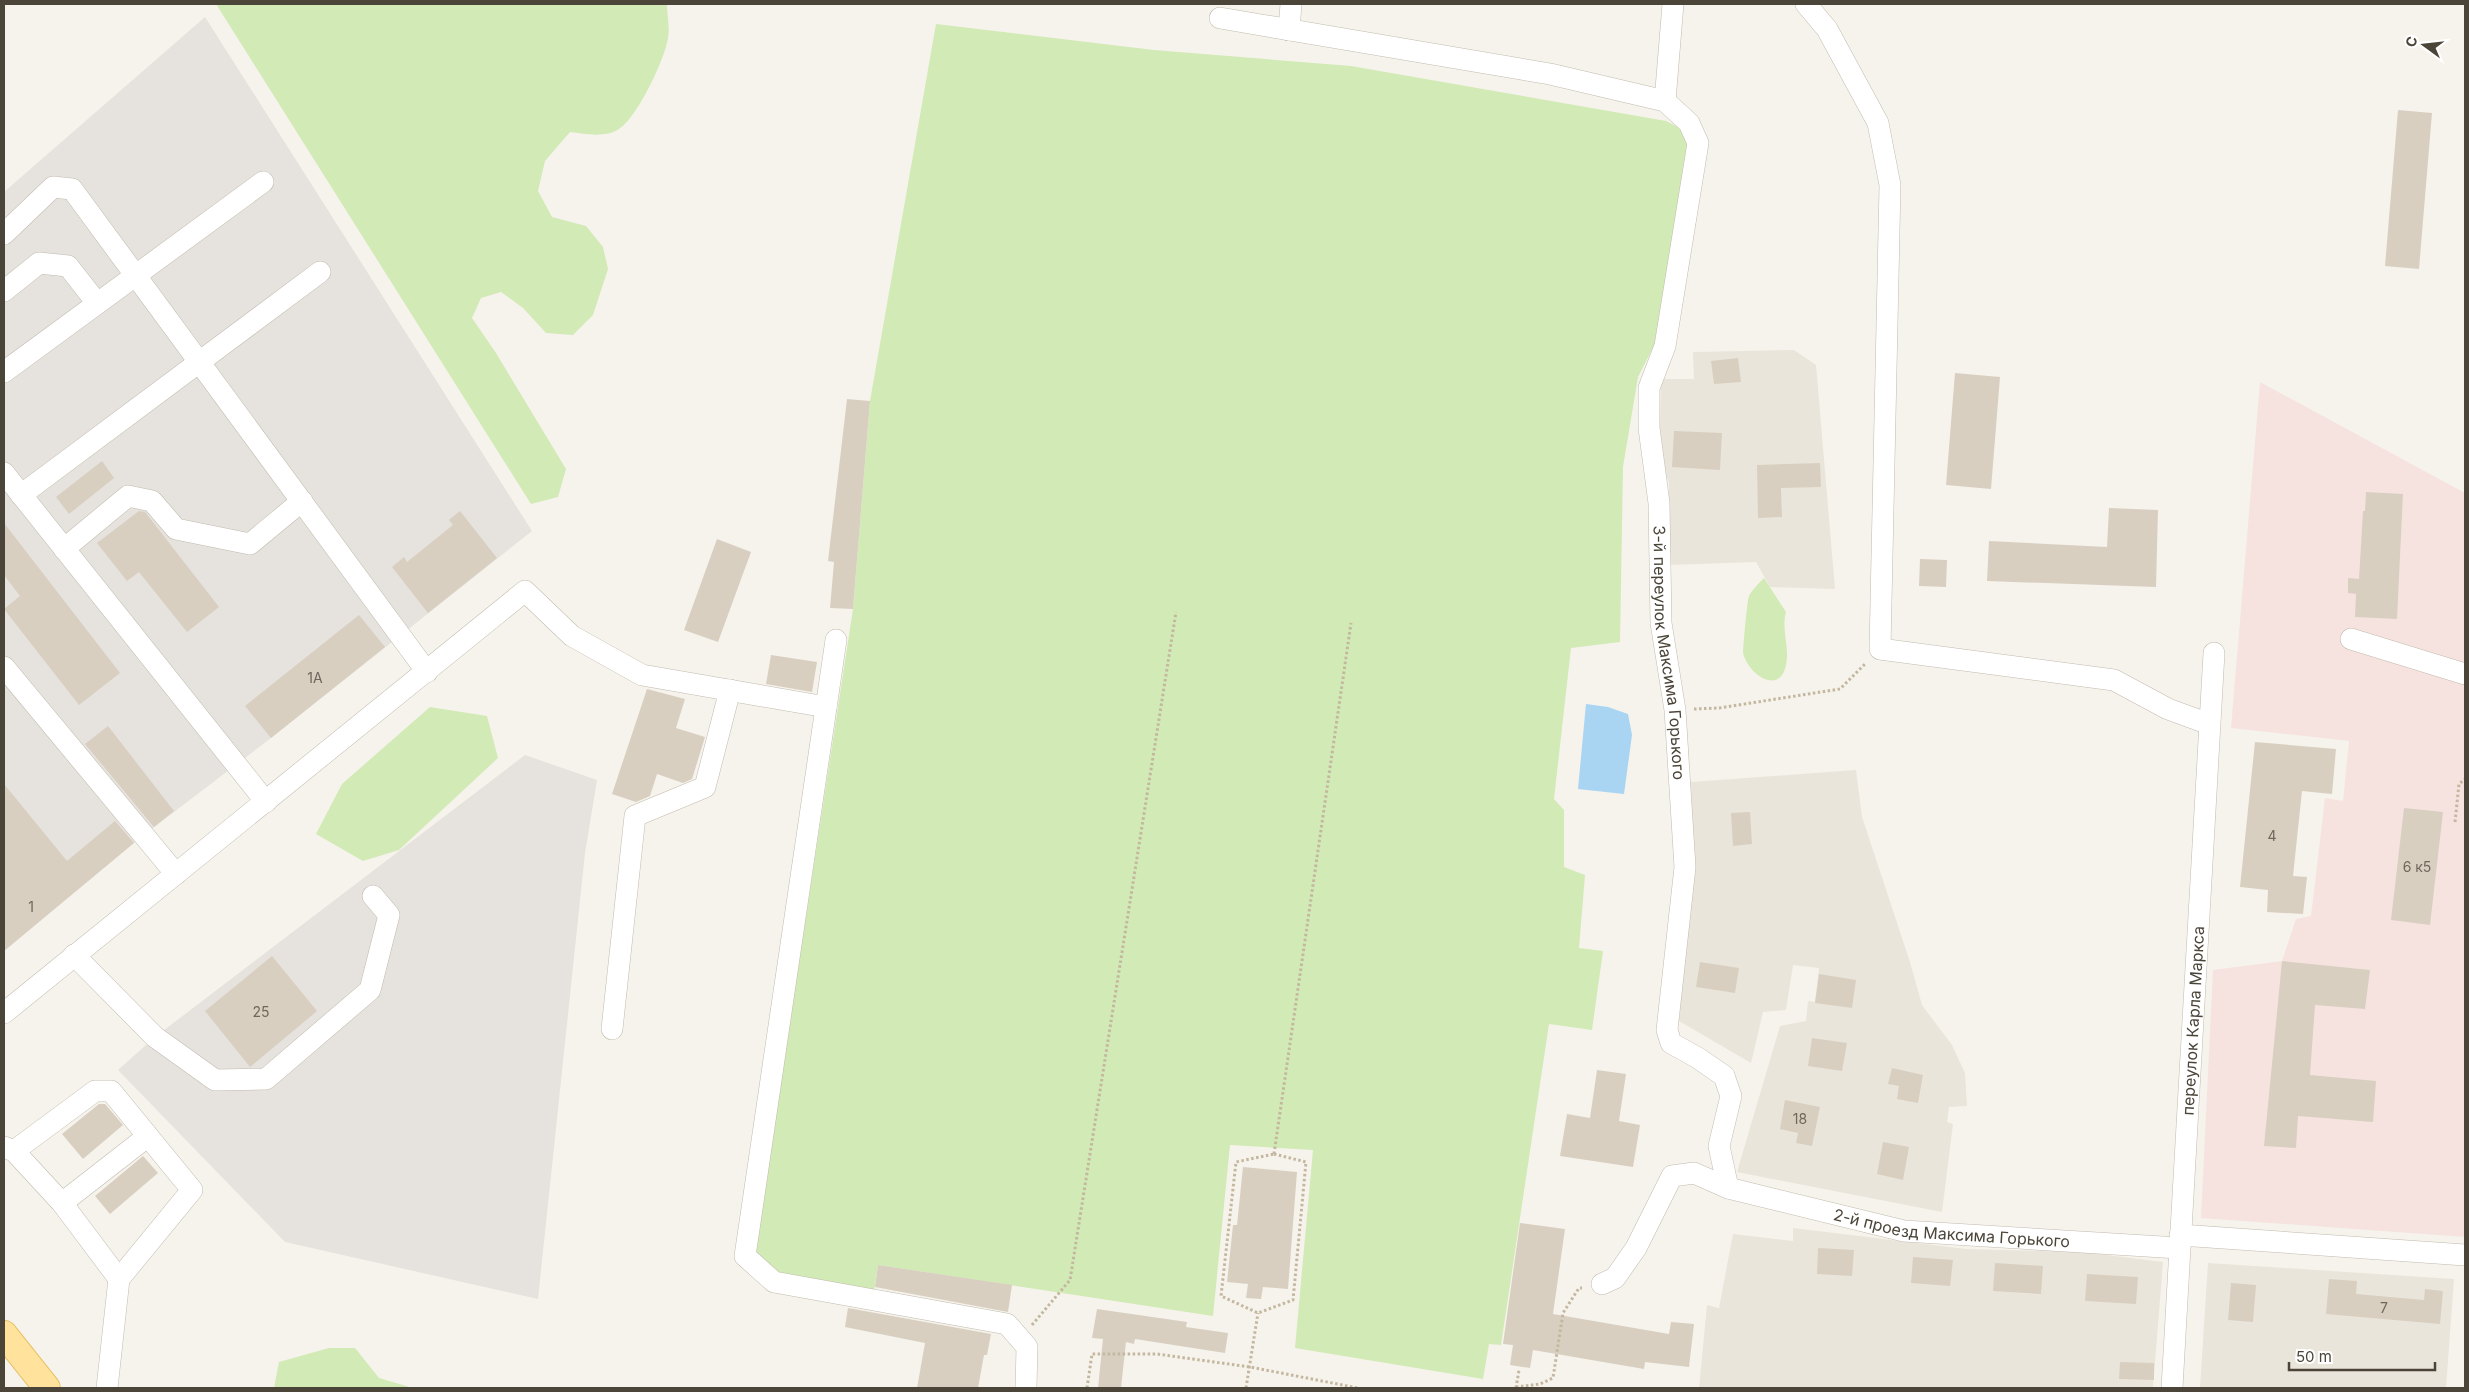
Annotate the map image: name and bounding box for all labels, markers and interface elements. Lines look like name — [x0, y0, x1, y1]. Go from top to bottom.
north arrow — [2399, 20, 2449, 70]
text: С — [2401, 34, 2421, 49]
street label: 3-й переулок Максима Горького — [1649, 525, 1689, 781]
house number: 1А — [307, 669, 323, 686]
house number: 4 — [2267, 827, 2277, 844]
house number: 6 к5 — [2403, 858, 2431, 875]
house number: 1 — [28, 898, 34, 915]
street label: переулок Карла Маркса — [2178, 925, 2208, 1116]
house number: 25 — [252, 1003, 270, 1020]
house number: 18 — [1793, 1110, 1807, 1127]
street label: 2-й проезд Максима Горького — [1832, 1204, 2071, 1251]
house number: 7 — [2380, 1299, 2388, 1316]
scale bar — [2289, 1340, 2435, 1372]
text: 50 m — [2296, 1347, 2332, 1366]

